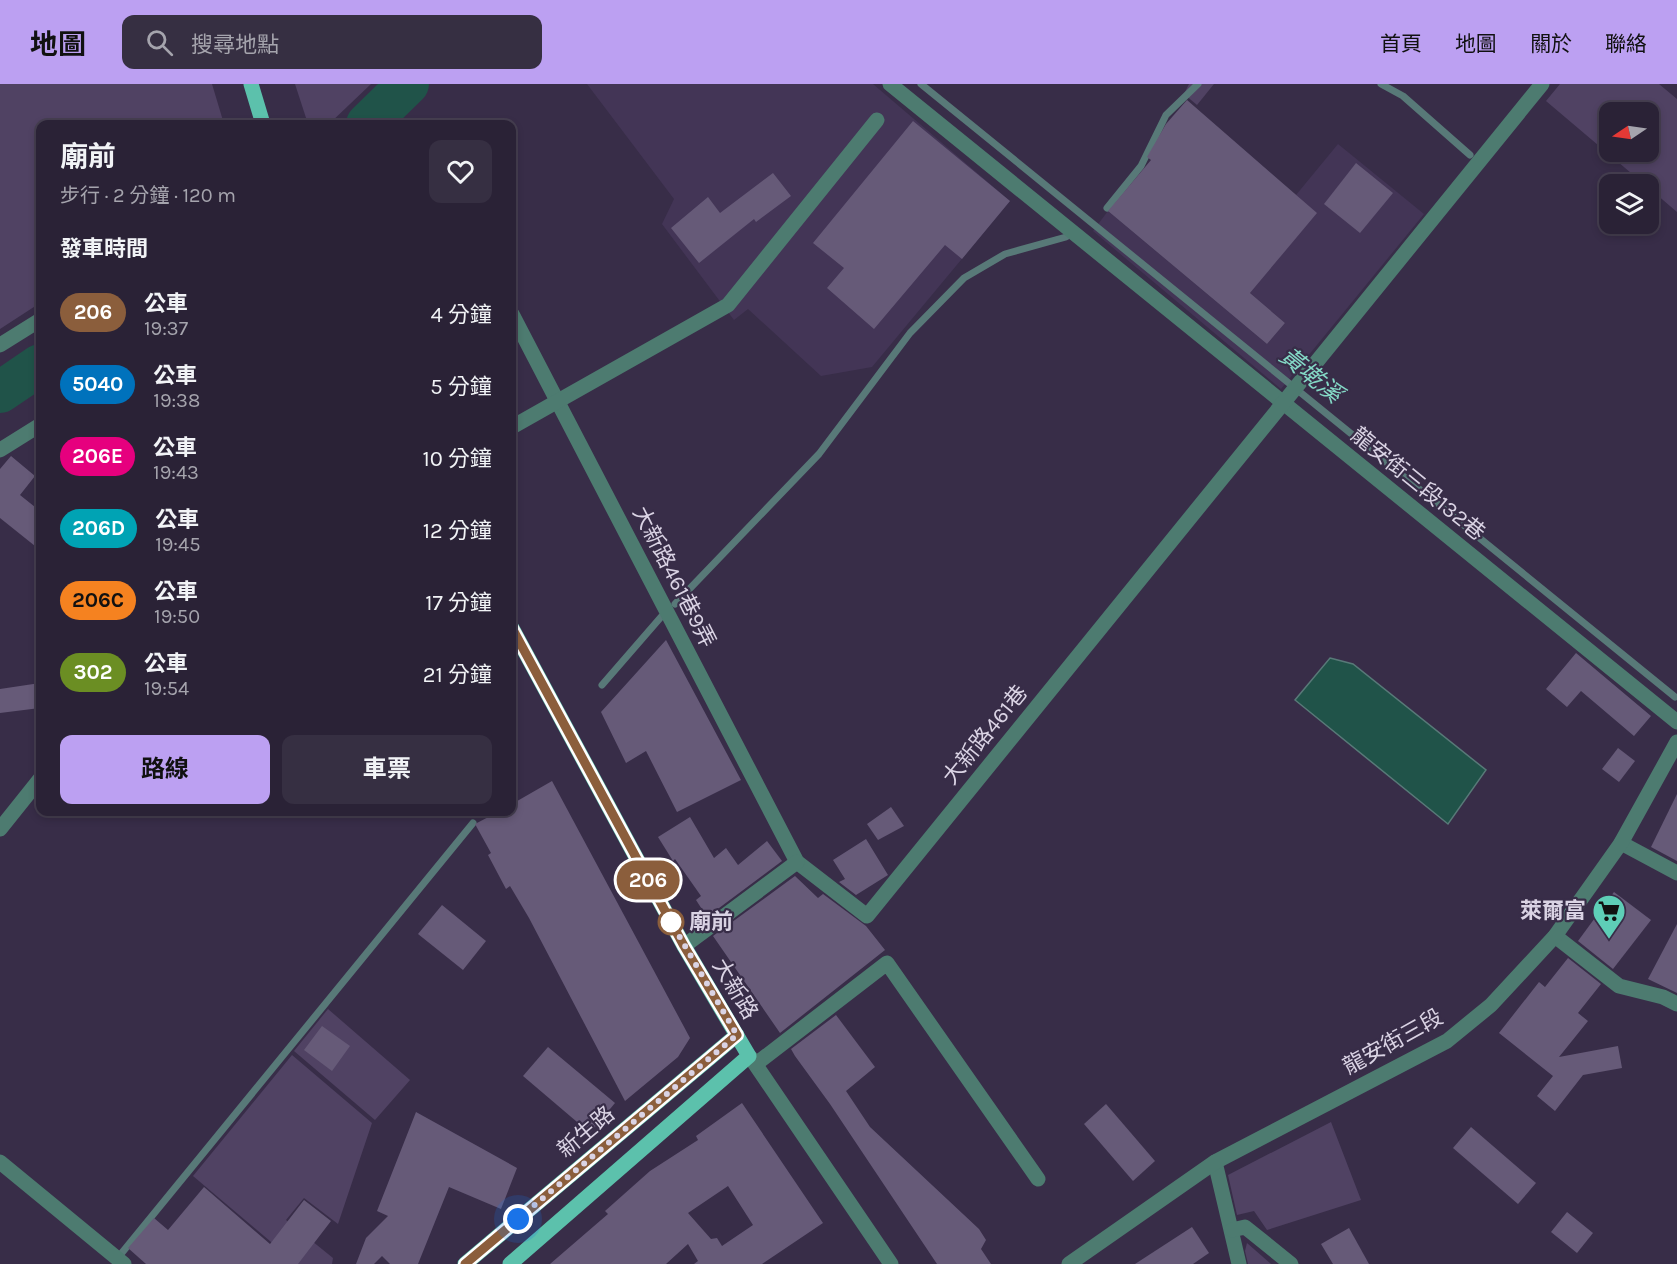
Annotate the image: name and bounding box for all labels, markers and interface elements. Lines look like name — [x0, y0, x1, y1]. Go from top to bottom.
search box — [122, 15, 542, 69]
icon: search — [143, 26, 176, 59]
text: 地圖 — [30, 28, 86, 61]
text: 搜尋地點 — [191, 32, 279, 58]
text: 首頁 — [1380, 32, 1422, 56]
text: 地圖 — [1455, 32, 1497, 56]
text: 關於 — [1530, 32, 1572, 56]
text: 聯絡 — [1605, 32, 1647, 56]
north arrow — [1599, 102, 1659, 162]
map controls — [1599, 102, 1659, 234]
text: 廟前 — [60, 140, 116, 173]
button: heart — [429, 140, 492, 203]
button: layers — [1599, 174, 1659, 234]
text: 步行 · 2 分鐘 · 120 m — [60, 184, 236, 207]
text: 發車時間 — [60, 236, 148, 262]
text: 公車 — [144, 291, 188, 317]
text: 206 — [74, 300, 112, 324]
text: 4 分鐘 — [430, 302, 492, 328]
text: 19:37 — [144, 317, 188, 340]
water label: 黃墘溪 — [1274, 341, 1350, 410]
text: 公車 — [153, 363, 197, 389]
text: 5040 — [72, 372, 123, 396]
text: 5 分鐘 — [430, 374, 492, 400]
text: 19:38 — [153, 389, 200, 412]
street label: 龍安街三段132巷 — [1346, 422, 1490, 546]
text: 公車 — [153, 435, 197, 461]
text: 206E — [72, 444, 123, 468]
text: 10 分鐘 — [422, 446, 492, 472]
text: 19:43 — [153, 461, 199, 484]
street label: 大新路461巷9弄 — [627, 502, 721, 652]
text: 公車 — [155, 507, 199, 533]
text: 206D — [72, 516, 125, 540]
text: 12 分鐘 — [423, 518, 492, 544]
text: 19:45 — [155, 533, 200, 556]
text: 公車 — [154, 579, 198, 605]
text: 206C — [72, 588, 124, 612]
text: 17 分鐘 — [425, 590, 492, 616]
text: 19:50 — [154, 605, 200, 628]
text: 公車 — [144, 651, 188, 677]
text: 302 — [73, 660, 113, 684]
text: 21 分鐘 — [423, 662, 492, 688]
text: 19:54 — [144, 677, 189, 700]
street label: 大新路461巷 — [937, 680, 1033, 790]
button: 路線 — [60, 735, 270, 804]
button: 車票 — [282, 735, 492, 804]
line badge: 206 — [614, 860, 682, 900]
text: 206 — [629, 868, 667, 892]
supermarket icon: 萊爾富 — [1591, 893, 1627, 940]
place label: 萊爾富 — [1520, 898, 1586, 924]
marker: 廟前 — [658, 909, 684, 935]
place label: 廟前 — [689, 909, 733, 935]
street label: 大新路 — [707, 954, 763, 1024]
street label: 龍安街三段 — [1339, 1004, 1447, 1080]
street label: 新生路 — [552, 1101, 620, 1163]
your location — [503, 1204, 533, 1234]

